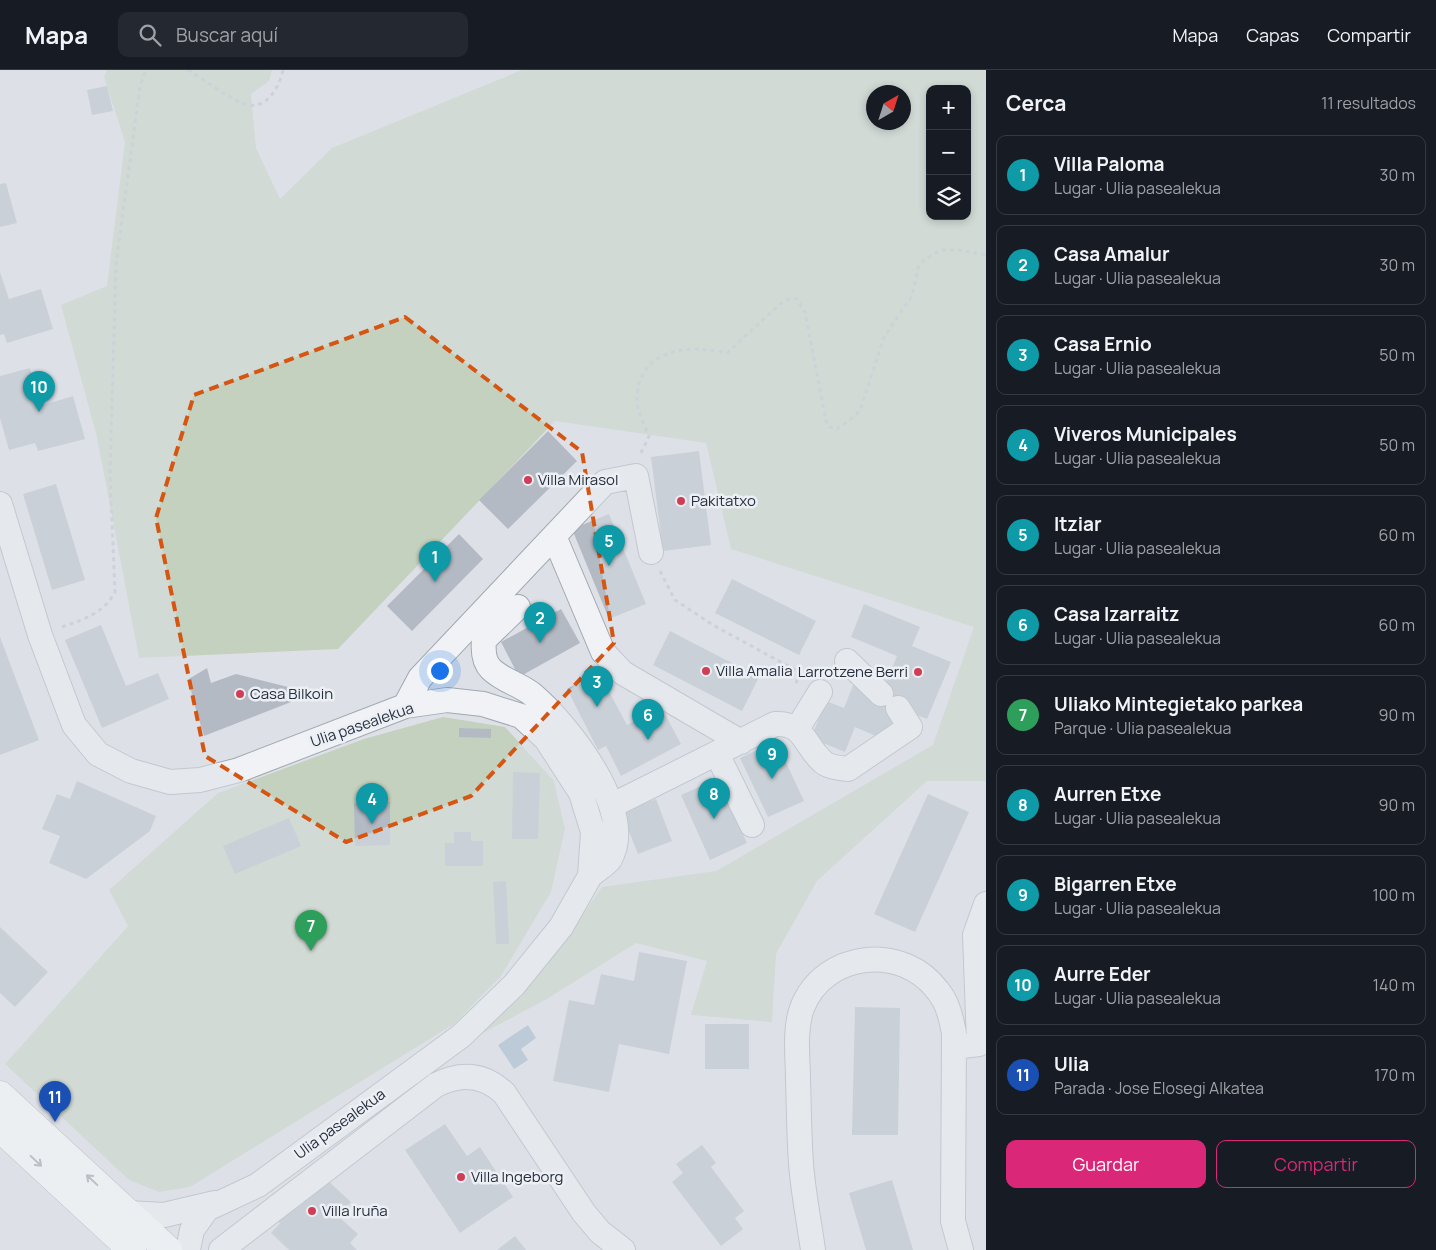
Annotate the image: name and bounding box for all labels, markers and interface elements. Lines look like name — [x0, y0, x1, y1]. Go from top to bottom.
search box — [118, 12, 468, 57]
text: Mapa — [25, 18, 88, 51]
icon: search — [136, 21, 164, 49]
text: Buscar aquí — [176, 22, 278, 48]
text: Mapa — [1172, 23, 1218, 47]
text: Capas — [1246, 23, 1299, 47]
text: Compartir — [1327, 23, 1411, 47]
north arrow — [866, 85, 911, 130]
map controls — [926, 85, 971, 220]
button: + — [926, 85, 971, 130]
text: Cerca — [1006, 89, 1066, 117]
text: 11 resultados — [1321, 92, 1416, 114]
button: − — [926, 130, 971, 175]
text: Villa Paloma — [1054, 151, 1164, 177]
text: 1 — [1019, 164, 1027, 186]
text: 30 m — [1380, 164, 1415, 186]
button: layers — [926, 175, 971, 220]
text: Lugar · Ulia pasealekua — [1054, 177, 1221, 199]
text: Casa Amalur — [1054, 241, 1170, 267]
text: 2 — [1018, 254, 1028, 276]
text: 30 m — [1380, 254, 1415, 276]
text: Lugar · Ulia pasealekua — [1054, 267, 1221, 289]
text: Casa Ernio — [1054, 331, 1152, 357]
text: 3 — [1018, 344, 1028, 366]
text: 50 m — [1379, 344, 1415, 366]
text: Lugar · Ulia pasealekua — [1054, 357, 1221, 379]
pin: 10 — [23, 371, 55, 412]
text: Viveros Municipales — [1054, 421, 1237, 447]
text: 4 — [1018, 434, 1028, 456]
text: 50 m — [1379, 434, 1415, 456]
text: Lugar · Ulia pasealekua — [1054, 447, 1221, 469]
place label: Villa Mirasol — [538, 469, 618, 490]
marker: Villa Mirasol — [522, 474, 534, 486]
place label: Pakitatxo — [691, 490, 756, 511]
marker: Pakitatxo — [675, 495, 687, 507]
text: Itziar — [1054, 511, 1102, 537]
text: 5 — [1018, 524, 1028, 546]
text: 60 m — [1379, 524, 1415, 546]
pin: 5 — [593, 525, 625, 566]
text: Lugar · Ulia pasealekua — [1054, 537, 1221, 559]
pin: 1 — [419, 541, 451, 582]
text: Casa Izarraitz — [1054, 601, 1179, 627]
pin: 2 — [524, 602, 556, 643]
text: 6 — [1018, 614, 1028, 636]
text: 60 m — [1379, 614, 1415, 636]
text: Lugar · Ulia pasealekua — [1054, 627, 1221, 649]
your location — [427, 658, 453, 684]
place label: Villa Amalia — [716, 660, 792, 681]
place label: Larrotzene Berri — [798, 661, 908, 682]
marker: Villa Amalia — [700, 665, 712, 677]
pin: 3 — [581, 666, 613, 707]
marker: Larrotzene Berri — [912, 666, 924, 678]
place label: Casa Bilkoin — [250, 683, 333, 704]
marker: Casa Bilkoin — [234, 688, 246, 700]
text: Uliako Mintegietako parkea — [1054, 691, 1303, 717]
street label: Ulia pasealekua — [307, 697, 416, 752]
pin: 6 — [632, 699, 664, 740]
text: 7 — [1019, 704, 1027, 726]
text: 90 m — [1379, 704, 1415, 726]
text: Parque · Ulia pasealekua — [1054, 717, 1231, 739]
pin: 9 — [756, 738, 788, 779]
pin: 8 — [698, 778, 730, 819]
text: Aurren Etxe — [1054, 781, 1161, 807]
pin: 4 — [356, 783, 388, 824]
text: 8 — [1018, 794, 1028, 816]
text: 90 m — [1379, 794, 1415, 816]
text: Lugar · Ulia pasealekua — [1054, 807, 1221, 829]
text: Bigarren Etxe — [1054, 871, 1177, 897]
text: 9 — [1018, 884, 1028, 906]
text: 100 m — [1372, 884, 1415, 906]
text: Lugar · Ulia pasealekua — [1054, 897, 1221, 919]
pin: 7 — [295, 910, 327, 951]
text: Aurre Eder — [1054, 961, 1151, 987]
text: 10 — [1014, 974, 1032, 996]
text: 140 m — [1373, 974, 1415, 996]
text: Lugar · Ulia pasealekua — [1054, 987, 1221, 1009]
text: Ulia — [1054, 1051, 1089, 1077]
text: 11 — [1016, 1064, 1030, 1086]
text: 170 m — [1374, 1064, 1415, 1086]
text: Parada · Jose Elosegi Alkatea — [1054, 1077, 1264, 1099]
pin: 11 — [39, 1081, 71, 1122]
street label: Ulia pasealekua — [290, 1083, 390, 1164]
button: Guardar — [1006, 1140, 1206, 1188]
button: Compartir — [1216, 1140, 1416, 1188]
one-way arrow — [29, 1155, 42, 1167]
place label: Villa Ingeborg — [471, 1166, 563, 1187]
marker: Villa Ingeborg — [455, 1171, 467, 1183]
one-way arrow — [86, 1174, 98, 1186]
place label: Villa Iruña — [322, 1200, 388, 1221]
marker: Villa Iruña — [306, 1205, 318, 1217]

